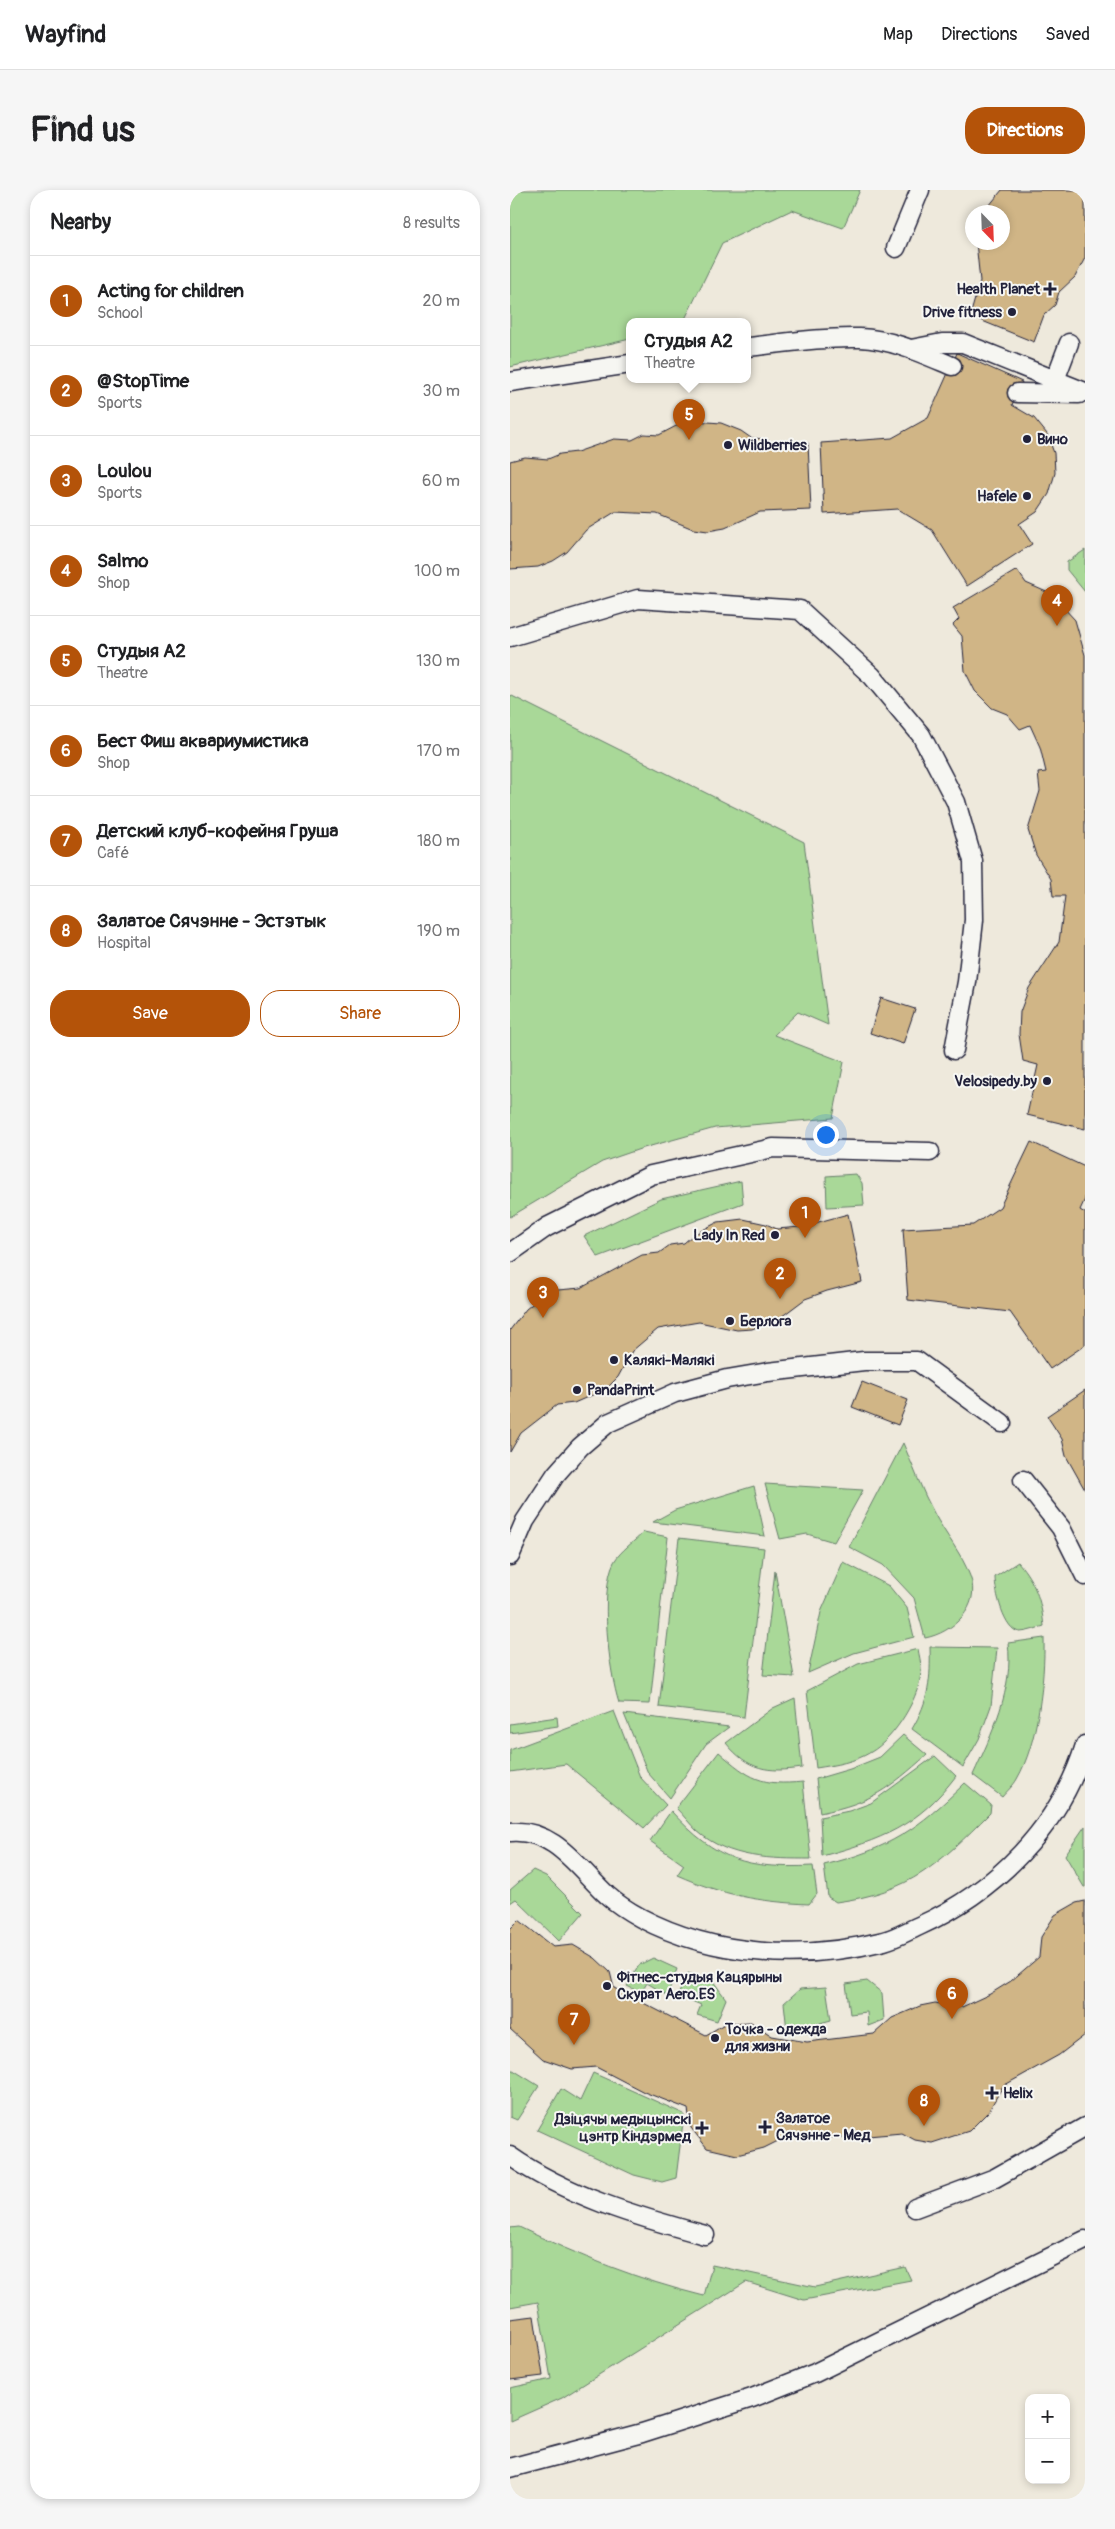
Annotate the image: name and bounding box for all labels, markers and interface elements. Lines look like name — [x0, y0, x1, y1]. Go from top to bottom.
text: Wayfind — [25, 20, 106, 49]
text: Map — [883, 23, 913, 46]
text: Directions — [941, 23, 1017, 46]
text: Saved — [1045, 23, 1090, 46]
button: Directions — [965, 107, 1085, 154]
text: Find us — [30, 108, 135, 152]
north arrow — [965, 205, 1010, 250]
text: Nearby — [50, 209, 111, 236]
text: 8 results — [403, 213, 460, 233]
text: Acting for children — [97, 279, 244, 303]
place label: Health Planet — [957, 280, 1041, 299]
marker: Health Planet — [1044, 283, 1056, 295]
text: 1 — [63, 291, 69, 311]
text: 20 m — [422, 291, 460, 311]
text: School — [97, 303, 143, 323]
place label: Drive fitness — [923, 303, 1002, 322]
marker: Drive fitness — [1006, 306, 1018, 318]
popup — [626, 318, 751, 383]
text: Студыя А2 — [644, 329, 733, 353]
text: Theatre — [644, 353, 695, 373]
text: @StopTime — [97, 369, 189, 393]
text: 2 — [62, 381, 70, 401]
text: 30 m — [422, 381, 460, 401]
text: Sports — [97, 393, 142, 413]
pin: 5 — [673, 399, 705, 440]
place label: Вино — [1037, 430, 1068, 449]
marker: Вино — [1021, 433, 1033, 445]
place label: Wildberries — [738, 436, 807, 455]
marker: Wildberries — [722, 439, 734, 451]
text: Loulou — [97, 459, 152, 483]
text: 3 — [62, 471, 70, 491]
text: 60 m — [422, 471, 460, 491]
text: Sports — [97, 483, 142, 503]
place label: Hafele — [977, 487, 1018, 506]
marker: Hafele — [1021, 490, 1033, 502]
text: Salmo — [97, 549, 149, 573]
text: 4 — [61, 561, 71, 581]
text: 100 m — [414, 561, 460, 581]
text: Shop — [97, 573, 130, 593]
pin: 4 — [1041, 585, 1073, 626]
text: Студыя А2 — [97, 639, 186, 663]
text: 5 — [62, 651, 70, 671]
text: 130 m — [416, 651, 460, 671]
text: Theatre — [97, 663, 148, 683]
text: Бест Фиш аквариумистика — [97, 729, 309, 753]
text: 6 — [61, 741, 71, 761]
text: 170 m — [417, 741, 460, 761]
text: Shop — [97, 753, 130, 773]
text: Детский клуб-кофейня Груша — [97, 819, 338, 843]
text: 7 — [62, 831, 70, 851]
text: 180 m — [417, 831, 460, 851]
text: Café — [97, 843, 129, 863]
text: Залатое Сячэнне - Эстэтык — [97, 909, 326, 933]
text: 8 — [62, 921, 70, 941]
text: 190 m — [417, 921, 460, 941]
text: Hospital — [97, 933, 151, 953]
button: Save — [50, 990, 250, 1037]
button: Share — [260, 990, 460, 1037]
place label: Velosipedy.by — [954, 1072, 1038, 1091]
marker: Velosipedy.by — [1041, 1075, 1053, 1087]
your location — [813, 1122, 839, 1148]
pin: 1 — [789, 1197, 821, 1238]
place label: Lady In Red — [693, 1226, 765, 1245]
marker: Lady In Red — [769, 1229, 781, 1241]
pin: 2 — [764, 1258, 796, 1299]
pin: 3 — [527, 1277, 559, 1318]
place label: Берлога — [740, 1312, 792, 1331]
marker: Берлога — [724, 1315, 736, 1327]
place label: Калякі-Малякі — [624, 1351, 715, 1370]
marker: Калякі-Малякі — [608, 1354, 620, 1366]
place label: PandaPrint — [587, 1381, 655, 1400]
marker: PandaPrint — [571, 1384, 583, 1396]
place label: Фітнес-студыя Кацярыны Скурат Aero.ES — [616, 1968, 783, 2004]
pin: 6 — [936, 1978, 968, 2019]
marker: Фітнес-студыя Кацярыны Скурат Aero.ES — [601, 1980, 613, 1992]
pin: 7 — [558, 2004, 590, 2045]
place label: Точка - одежда для жизни — [724, 2020, 827, 2056]
marker: Точка - одежда для жизни — [709, 2032, 721, 2044]
place label: Helix — [1003, 2084, 1034, 2103]
pin: 8 — [908, 2085, 940, 2126]
marker: Helix — [985, 2086, 999, 2100]
place label: Залатое Сячэнне - Мед — [776, 2109, 871, 2145]
place label: Дзіцячы медыцынскі цэнтр Кіндэрмед — [554, 2110, 692, 2146]
marker: Залатое Сячэнне - Мед — [758, 2120, 772, 2134]
marker: Дзіцячы медыцынскі цэнтр Кіндэрмед — [695, 2121, 709, 2135]
map controls — [1025, 2394, 1070, 2484]
button: + — [1025, 2394, 1070, 2439]
button: − — [1025, 2439, 1070, 2484]

